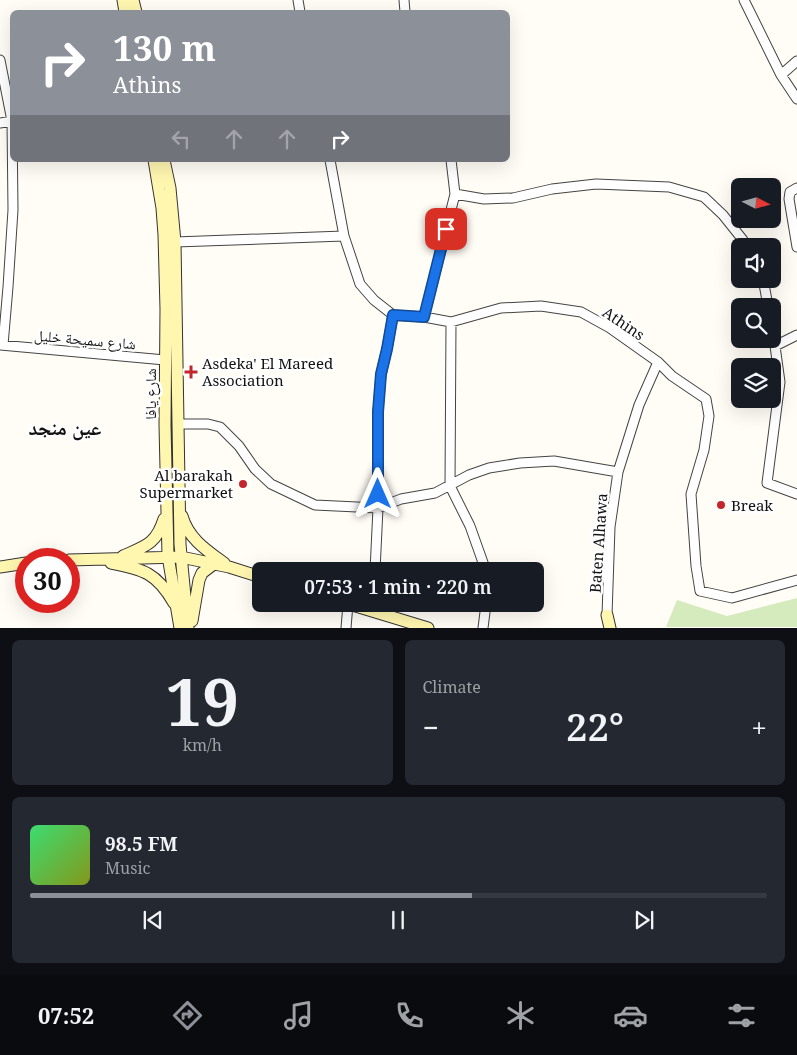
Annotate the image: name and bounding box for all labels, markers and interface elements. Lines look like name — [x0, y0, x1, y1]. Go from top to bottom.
text: 130 m — [113, 24, 216, 71]
icon: right — [30, 30, 95, 95]
text: Athins — [113, 69, 181, 99]
icon: left — [167, 125, 195, 153]
icon: ahead — [220, 125, 248, 153]
icon: ahead — [273, 125, 301, 153]
icon: right — [326, 125, 354, 153]
north arrow — [731, 178, 781, 228]
map controls — [731, 178, 781, 408]
pin — [425, 208, 467, 250]
icon: arrive — [432, 215, 460, 243]
button: sound — [731, 238, 781, 288]
button: search — [731, 298, 781, 348]
street label: Athins — [599, 302, 649, 344]
street label: شارع سميحة خليل — [33, 325, 137, 354]
place label: Asdeka' El Mareed Association — [202, 353, 333, 390]
button: layers — [731, 358, 781, 408]
marker: Asdeka' El Mareed Association — [184, 365, 198, 379]
street label: شارع يافا — [140, 368, 161, 420]
district label: عين منجد — [29, 414, 101, 441]
place label: Al barakah Supermarket — [140, 465, 233, 502]
position arrow — [351, 467, 403, 519]
marker: Al barakah Supermarket — [237, 478, 249, 490]
street label: Baten Alhawa — [585, 493, 611, 593]
place label: Break — [731, 495, 773, 515]
marker: Break — [715, 499, 727, 511]
speed limit sign: 30 — [15, 548, 80, 613]
text: 07:53 · 1 min · 220 m — [304, 574, 492, 600]
text: 19 — [166, 657, 239, 745]
text: Climate — [423, 676, 481, 698]
text: 22° — [566, 700, 624, 752]
text: − — [423, 708, 439, 746]
text: + — [751, 708, 767, 746]
text: km/h — [183, 734, 222, 756]
text: 98.5 FM — [105, 831, 178, 857]
text: Music — [105, 857, 150, 879]
icon: previous — [139, 906, 167, 934]
icon: pause — [384, 906, 412, 934]
icon: next — [630, 906, 658, 934]
icon: directions — [170, 998, 205, 1033]
icon: music — [281, 998, 316, 1033]
icon: phone — [392, 998, 427, 1033]
icon: climate — [503, 998, 538, 1033]
icon: car — [613, 998, 648, 1033]
icon: filters — [724, 998, 759, 1033]
text: 07:52 — [38, 1000, 94, 1030]

